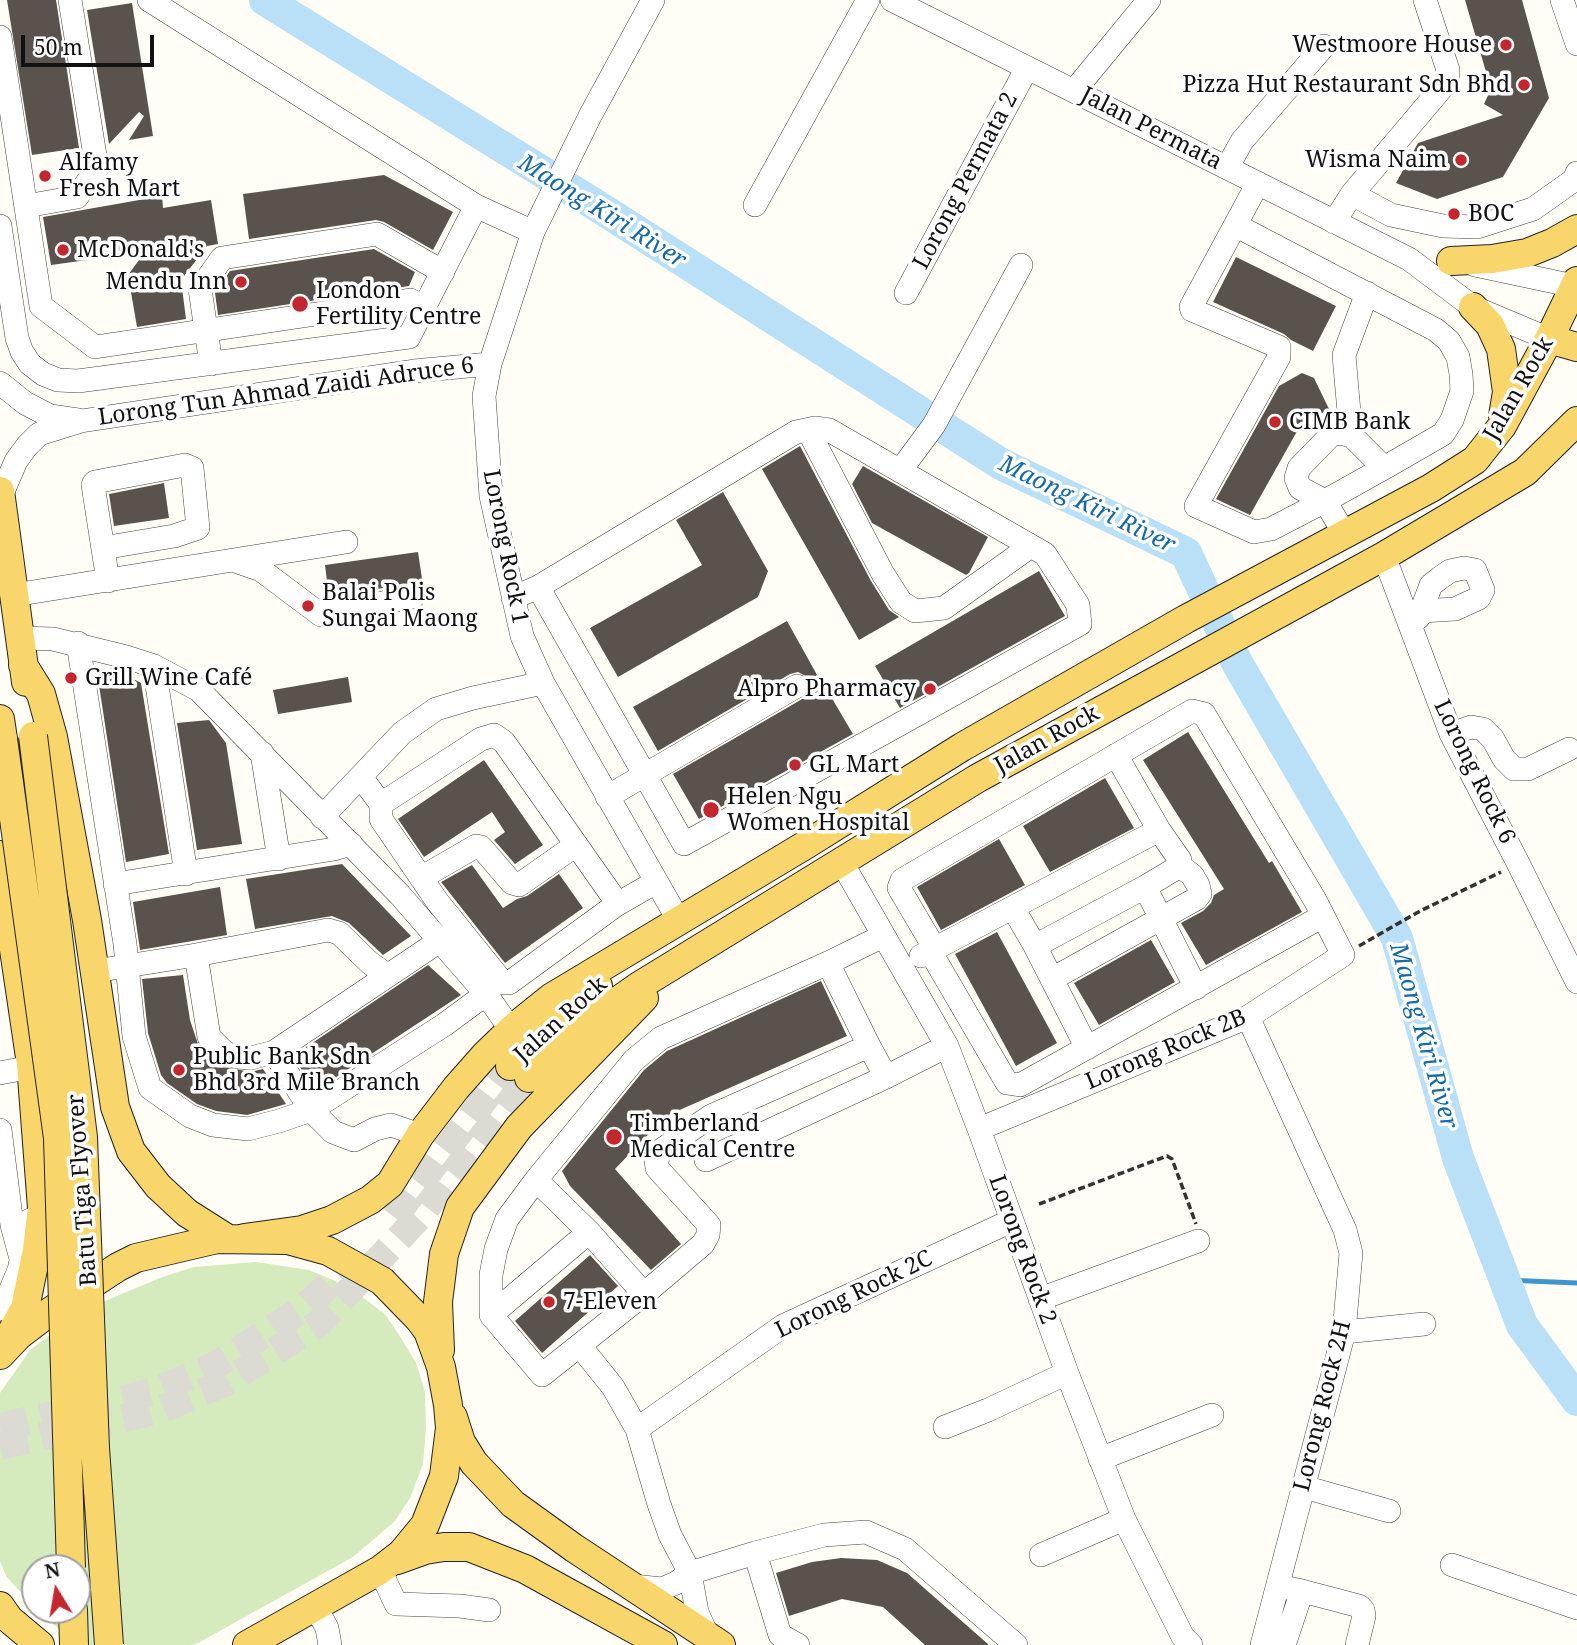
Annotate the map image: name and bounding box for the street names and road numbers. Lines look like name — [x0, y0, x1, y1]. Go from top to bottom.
street label: Jalan Permata — [1076, 82, 1226, 176]
street label: Lorong Permata 2 — [908, 88, 1024, 274]
street label: Jalan Rock — [1478, 332, 1560, 446]
street label: Lorong Tun Ahmad Zaidi Adruce 6 — [96, 352, 476, 432]
street label: Lorong Rock 1 — [476, 467, 534, 627]
street label: Lorong Rock 6 — [1427, 695, 1521, 849]
street label: Jalan Rock — [990, 700, 1104, 780]
street label: Jalan Rock — [509, 971, 613, 1069]
street label: Lorong Rock 2B — [1081, 1004, 1251, 1096]
street label: Batu Tiga Flyover — [63, 1093, 103, 1287]
street label: Lorong Rock 2 — [982, 1172, 1062, 1328]
street label: Lorong Rock 2C — [771, 1245, 937, 1345]
street label: Lorong Rock 2H — [1288, 1318, 1358, 1494]

